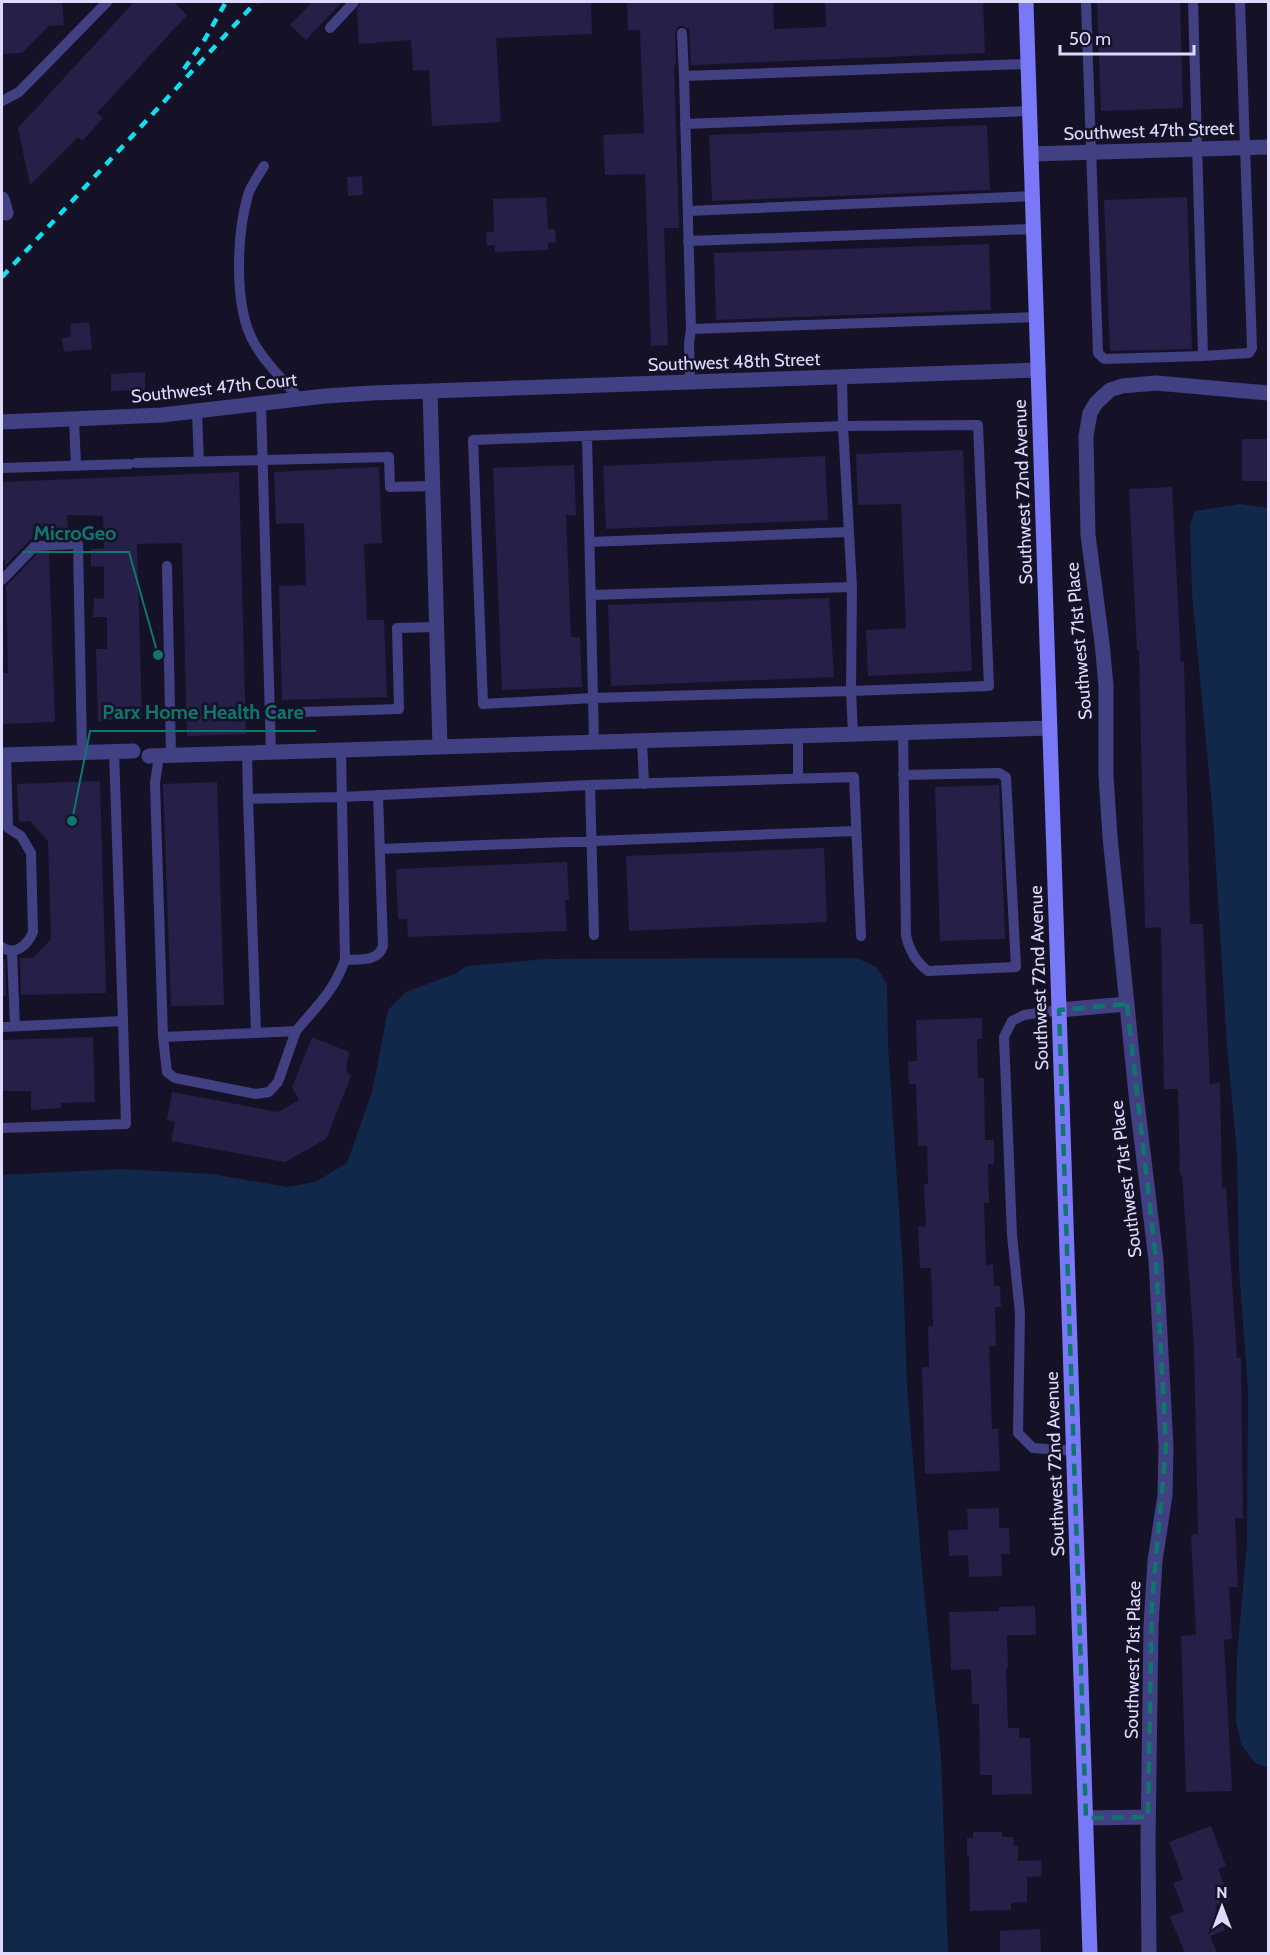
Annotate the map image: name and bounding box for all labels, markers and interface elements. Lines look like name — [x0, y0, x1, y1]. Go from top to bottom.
scale bar — [1060, 18, 1194, 56]
text: 50 m — [1069, 28, 1111, 50]
street label: Southwest 47th Street — [1063, 117, 1235, 145]
street label: Southwest 48th Street — [647, 348, 821, 376]
street label: Southwest 47th Court — [130, 368, 298, 408]
street label: Southwest 72nd Avenue — [1009, 399, 1037, 585]
callout: MicroGeo — [22, 514, 129, 552]
text: MicroGeo — [34, 521, 116, 545]
street label: Southwest 71st Place — [1061, 561, 1097, 721]
callout: Parx Home Health Care — [90, 693, 316, 731]
text: Parx Home Health Care — [102, 700, 304, 724]
street label: Southwest 72nd Avenue — [1025, 885, 1053, 1071]
street label: Southwest 71st Place — [1105, 1099, 1147, 1259]
street label: Southwest 72nd Avenue — [1041, 1371, 1069, 1557]
street label: Southwest 71st Place — [1121, 1581, 1145, 1739]
north arrow — [1192, 1877, 1252, 1937]
text: N — [1216, 1883, 1228, 1902]

